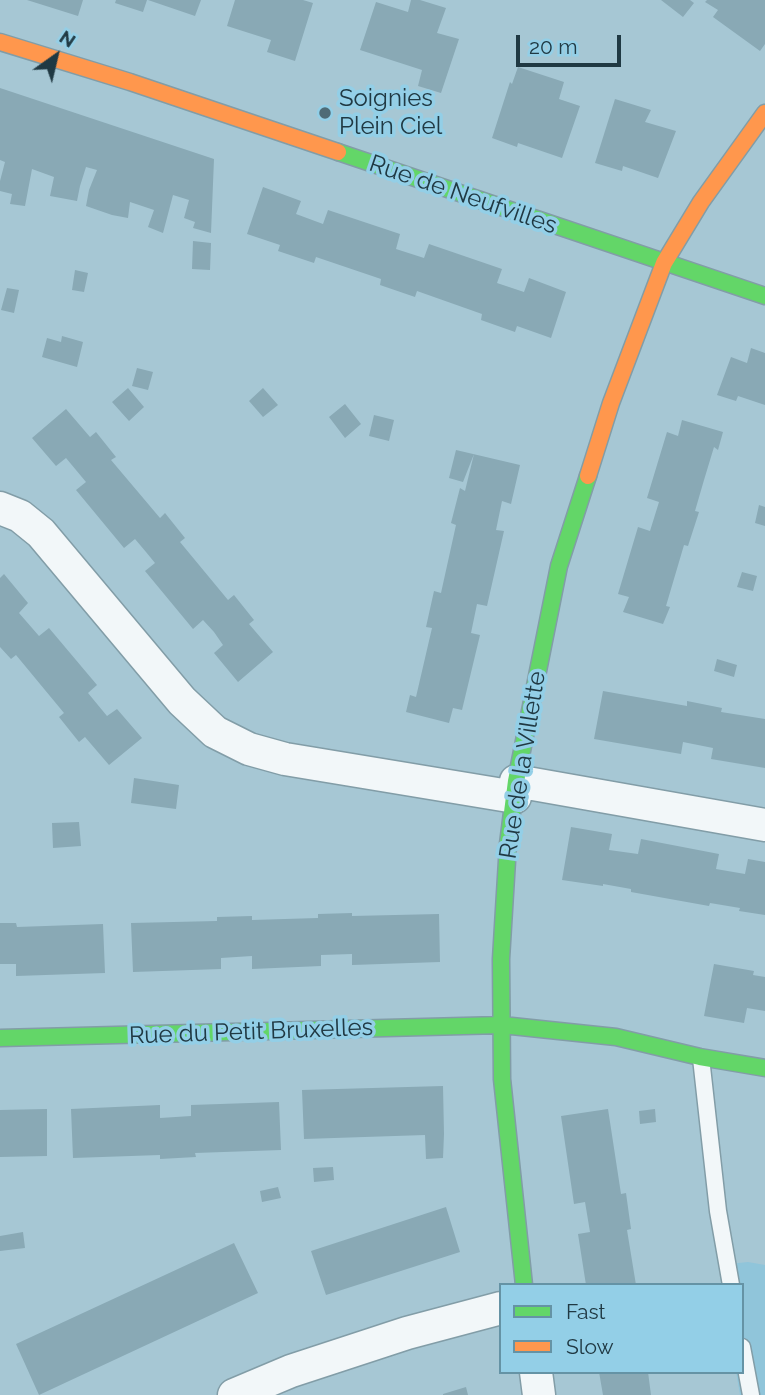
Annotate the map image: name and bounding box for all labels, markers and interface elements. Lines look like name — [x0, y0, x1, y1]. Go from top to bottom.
north arrow — [21, 21, 91, 91]
scale bar — [520, 21, 625, 65]
text: N — [56, 25, 80, 52]
text: 20 m — [529, 34, 577, 59]
place label: Soignies Plein Ciel — [339, 85, 442, 141]
marker: Soignies Plein Ciel — [317, 105, 333, 121]
street label: Rue de Neufvilles — [365, 149, 561, 241]
street label: Rue de la Villette — [494, 669, 552, 861]
street label: Rue du Petit Bruxelles — [128, 1013, 374, 1051]
legend — [499, 1283, 744, 1374]
text: Fast — [566, 1299, 606, 1324]
text: Slow — [566, 1334, 614, 1359]

